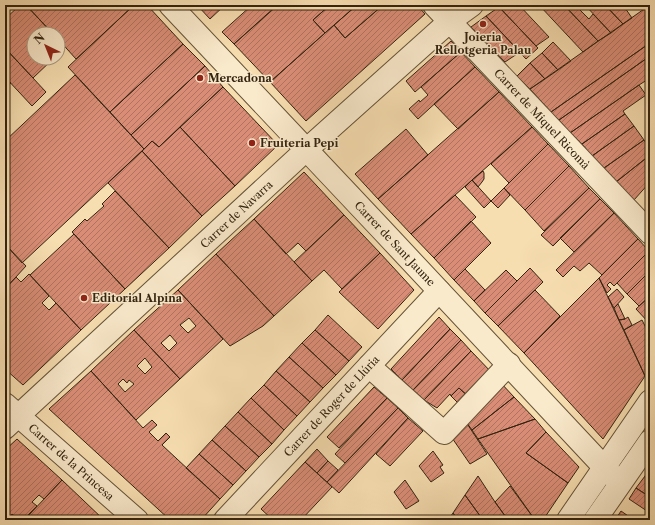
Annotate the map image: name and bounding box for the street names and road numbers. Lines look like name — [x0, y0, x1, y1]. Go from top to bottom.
street label: Carrer de Miquel Ricomà — [491, 66, 593, 172]
street label: Carrer de Navarra — [197, 177, 276, 251]
street label: Carrer de Sant Jaume — [352, 198, 438, 289]
street label: Carrer de Roger de Llúria — [281, 352, 382, 460]
street label: Carrer de la Princesa — [25, 421, 117, 504]

